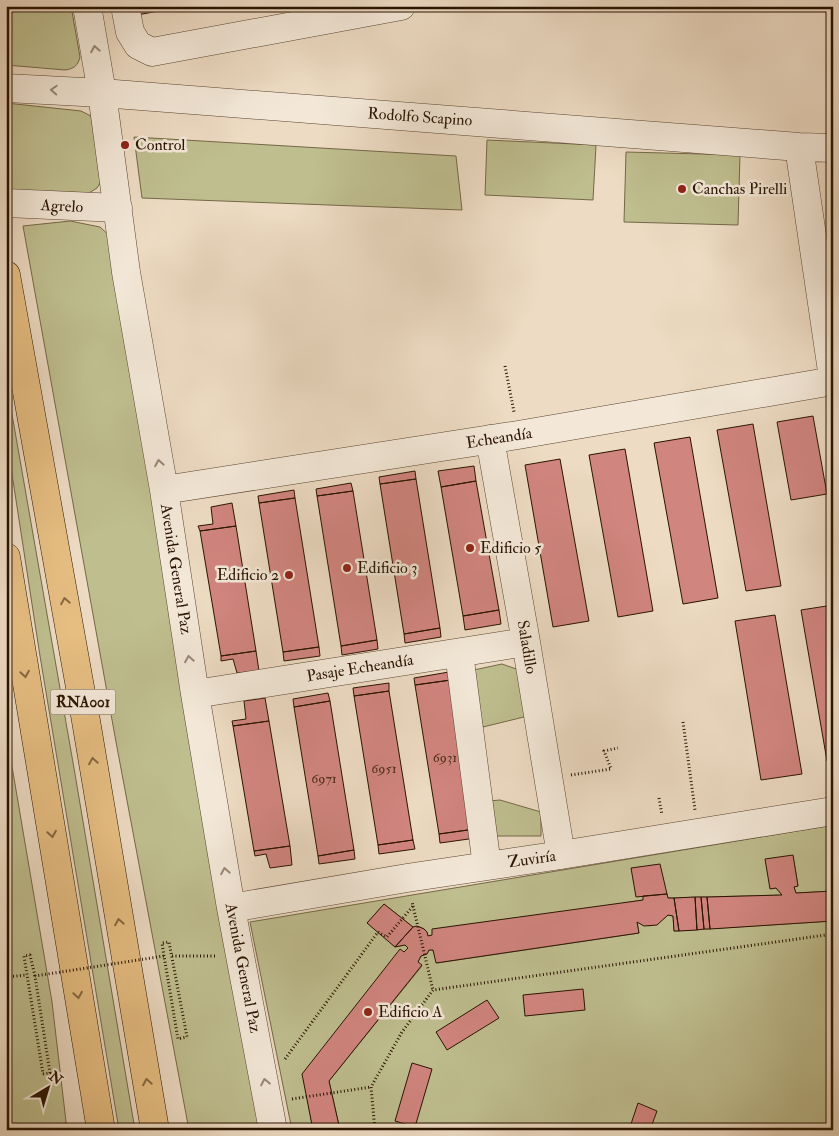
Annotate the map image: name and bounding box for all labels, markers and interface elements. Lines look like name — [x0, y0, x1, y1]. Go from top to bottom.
one-way arrow — [90, 45, 100, 54]
one-way arrow — [50, 85, 58, 96]
street label: Rodolfo Scapino — [367, 103, 473, 132]
place label: Control — [135, 135, 185, 155]
marker: Control — [119, 139, 131, 151]
place label: Canchas Pirelli — [692, 179, 787, 199]
marker: Canchas Pirelli — [676, 183, 688, 195]
street label: Agrelo — [39, 195, 84, 217]
street label: Echeandía — [465, 423, 534, 453]
one-way arrow — [154, 459, 164, 468]
street label: Avenida General Paz — [156, 501, 196, 636]
place label: Edificio 5 — [480, 538, 541, 558]
marker: Edificio 5 — [464, 542, 476, 554]
place label: Edificio 3 — [357, 558, 417, 578]
marker: Edificio 3 — [341, 562, 353, 574]
place label: Edificio 2 — [217, 565, 279, 585]
marker: Edificio 2 — [283, 569, 295, 581]
one-way arrow — [60, 597, 70, 605]
street label: Saladillo — [512, 619, 542, 676]
street label: Pasaje Echeandía — [305, 650, 415, 686]
one-way arrow — [184, 654, 195, 662]
one-way arrow — [20, 670, 30, 678]
road number: RNA001 — [51, 690, 116, 714]
house number: 6931 — [433, 749, 457, 766]
one-way arrow — [88, 757, 98, 766]
house number: 6951 — [371, 760, 397, 777]
house number: 6971 — [311, 770, 337, 787]
one-way arrow — [46, 830, 56, 839]
street label: Zuviría — [507, 846, 558, 872]
one-way arrow — [220, 866, 230, 875]
street label: Avenida General Paz — [220, 900, 265, 1035]
one-way arrow — [115, 917, 125, 926]
one-way arrow — [72, 990, 82, 999]
place label: Edificio A — [378, 1002, 442, 1022]
marker: Edificio A — [362, 1006, 374, 1018]
north arrow — [22, 1064, 72, 1114]
text: N — [45, 1067, 66, 1089]
one-way arrow — [142, 1077, 152, 1086]
one-way arrow — [260, 1077, 271, 1086]

